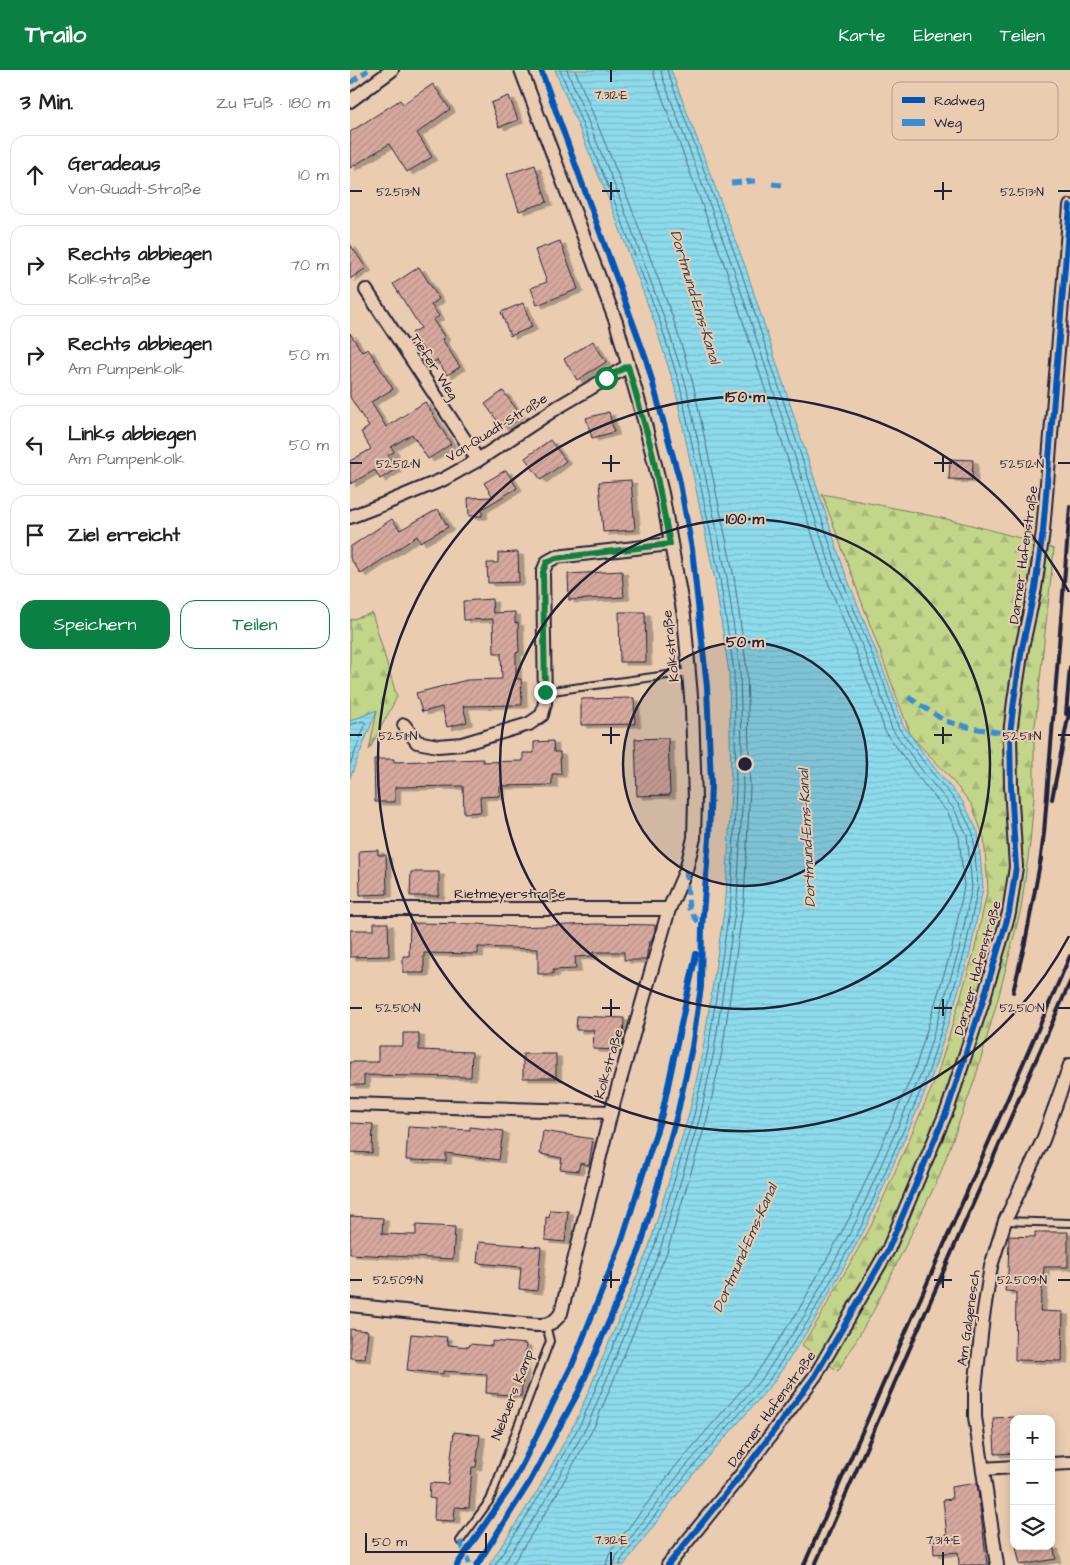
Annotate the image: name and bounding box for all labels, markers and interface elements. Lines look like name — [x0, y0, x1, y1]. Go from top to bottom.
text: Trailo — [25, 18, 86, 52]
text: Karte — [838, 23, 886, 48]
text: Ebenen — [914, 23, 972, 48]
text: Teilen — [1000, 23, 1045, 48]
legend — [892, 82, 1058, 140]
text: 7.312°E — [594, 87, 628, 104]
text: 3 Min. — [20, 88, 73, 117]
text: Radweg — [934, 91, 984, 111]
text: Zu Fuß · 180 m — [216, 92, 330, 114]
text: Weg — [934, 113, 962, 133]
text: Geradeaus — [68, 151, 160, 178]
icon: ahead — [21, 161, 49, 189]
text: 10 m — [298, 164, 329, 186]
text: Von-Quadt-Straße — [68, 178, 201, 200]
text: 52.513°N — [376, 184, 420, 201]
text: 52.513°N — [1000, 184, 1044, 201]
water label: Dortmund-Ems-Kanal — [665, 228, 726, 368]
text: Rechts abbiegen — [68, 241, 212, 268]
icon: right — [21, 251, 49, 279]
text: 70 m — [290, 254, 329, 276]
text: Kolkstraße — [68, 268, 151, 290]
street label: Tiefer Weg — [405, 330, 463, 404]
text: Rechts abbiegen — [68, 331, 212, 358]
icon: right — [21, 341, 49, 369]
text: 50 m — [289, 344, 329, 366]
text: Am Pumpenkolk — [68, 358, 185, 380]
route start — [595, 367, 618, 390]
text: 150 m — [725, 387, 765, 408]
street label: Von-Quadt-Straße — [442, 388, 552, 467]
text: Links abbiegen — [68, 421, 196, 448]
icon: left — [21, 431, 49, 459]
text: 50 m — [289, 434, 329, 456]
text: Am Pumpenkolk — [68, 448, 185, 470]
text: 52.512°N — [376, 456, 421, 473]
text: 52.512°N — [1000, 456, 1045, 473]
street label: Darmer Hafenstraße — [1004, 484, 1044, 625]
text: 100 m — [726, 509, 765, 530]
icon: arrive — [21, 521, 49, 549]
text: Ziel erreicht — [68, 522, 180, 549]
button: Speichern — [20, 600, 170, 649]
button: Teilen — [180, 600, 330, 649]
street label: Kolkstraße — [657, 609, 685, 683]
text: 50 m — [726, 632, 764, 653]
route end — [534, 681, 557, 704]
text: 52.511°N — [379, 728, 418, 745]
text: 52.511°N — [1003, 728, 1042, 745]
centre of rings — [736, 755, 754, 773]
water label: Dortmund-Ems-Kanal — [793, 767, 821, 908]
street label: Rietmeyerstraße — [454, 884, 566, 904]
street label: Darmer Hafenstraße — [949, 898, 1007, 1038]
text: 52.510°N — [376, 1000, 421, 1017]
text: 52.510°N — [1000, 1000, 1045, 1017]
street label: Kolkstraße — [589, 1026, 629, 1101]
water label: Dortmund-Ems-Kanal — [707, 1179, 783, 1316]
street label: Am Galgenesch — [952, 1269, 986, 1367]
text: 52.509°N — [373, 1272, 424, 1289]
text: 52.509°N — [997, 1272, 1048, 1289]
street label: Darmer Hafenstraße — [723, 1346, 821, 1471]
street label: Niebuers Kamp — [487, 1347, 540, 1443]
map controls — [1010, 1415, 1055, 1550]
button: + — [1010, 1415, 1055, 1460]
button: − — [1010, 1460, 1055, 1505]
button: layers — [1010, 1505, 1055, 1550]
scale bar — [365, 1530, 488, 1553]
text: 50 m — [372, 1532, 407, 1552]
text: 7.312°E — [594, 1532, 628, 1549]
text: 7.314°E — [926, 1532, 960, 1549]

